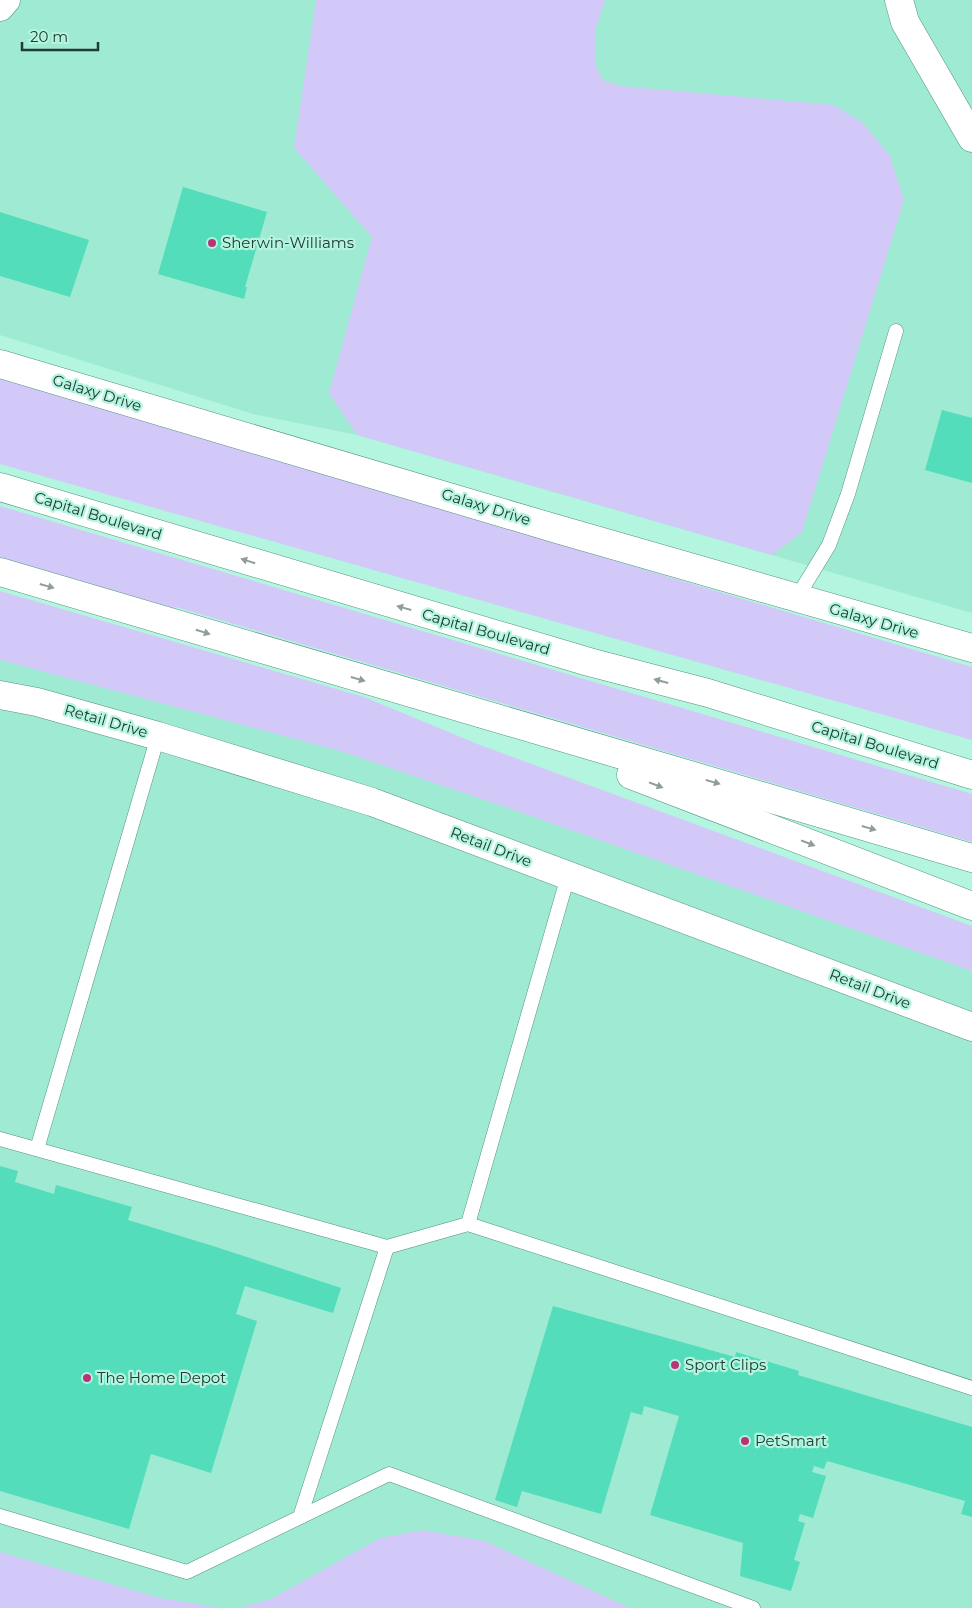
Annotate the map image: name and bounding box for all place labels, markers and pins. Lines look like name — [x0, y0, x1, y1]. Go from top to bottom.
place label: Sherwin-Williams — [222, 233, 354, 252]
marker: Sherwin-Williams — [206, 237, 218, 249]
place label: Sport Clips — [685, 1355, 766, 1374]
marker: Sport Clips — [669, 1359, 681, 1371]
place label: The Home Depot — [97, 1368, 226, 1387]
marker: The Home Depot — [81, 1372, 93, 1384]
place label: PetSmart — [755, 1431, 827, 1450]
marker: PetSmart — [739, 1435, 751, 1447]

